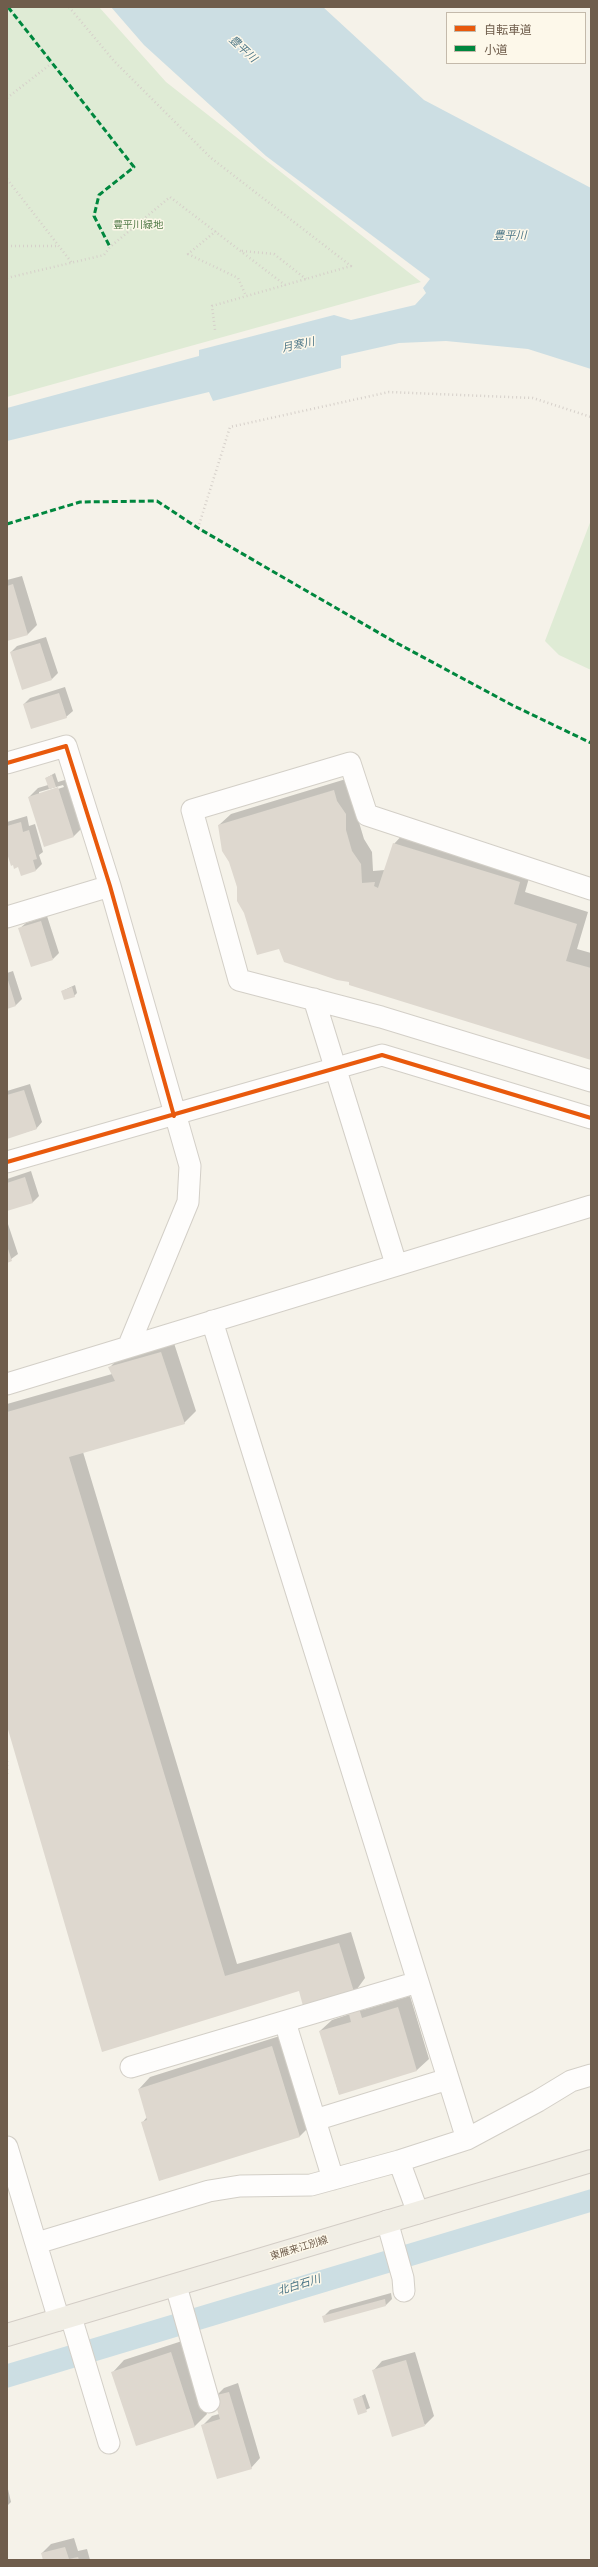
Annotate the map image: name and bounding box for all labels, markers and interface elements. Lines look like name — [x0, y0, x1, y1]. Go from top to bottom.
legend — [446, 12, 586, 64]
text: 自転車道 — [484, 23, 532, 37]
water label: 豊平川 — [226, 33, 260, 65]
text: 小道 — [484, 43, 508, 57]
park label: 豊平川緑地 — [113, 219, 163, 231]
water label: 豊平川 — [494, 229, 526, 243]
water label: 月寒川 — [280, 335, 316, 355]
street label: 東雁来江別線 — [269, 2233, 329, 2263]
water label: 北白石川 — [276, 2272, 322, 2298]

